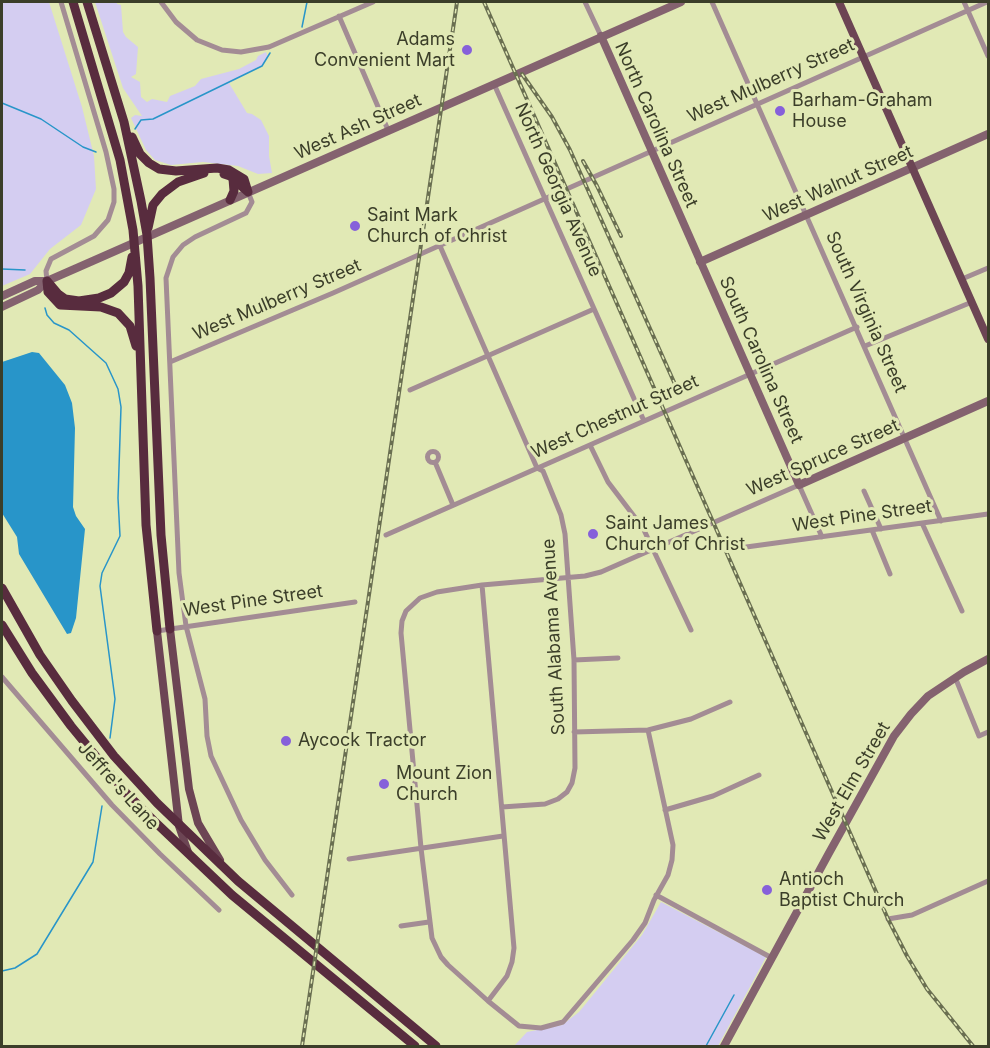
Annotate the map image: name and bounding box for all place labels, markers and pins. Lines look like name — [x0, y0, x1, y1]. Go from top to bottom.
place label: Adams Convenient Mart — [314, 29, 455, 72]
marker: Adams Convenient Mart — [460, 43, 474, 57]
place label: Barham-Graham House — [792, 90, 933, 132]
marker: Barham-Graham House — [773, 104, 787, 118]
place label: Saint Mark Church of Christ — [367, 205, 507, 248]
marker: Saint Mark Church of Christ — [348, 219, 362, 233]
place label: Saint James Church of Christ — [605, 513, 745, 556]
marker: Saint James Church of Christ — [586, 527, 600, 541]
place label: Aycock Tractor — [298, 730, 426, 752]
marker: Aycock Tractor — [279, 734, 293, 748]
place label: Mount Zion Church — [396, 763, 492, 806]
marker: Mount Zion Church — [377, 777, 391, 791]
place label: Antioch Baptist Church — [779, 869, 904, 912]
marker: Antioch Baptist Church — [760, 883, 774, 897]

